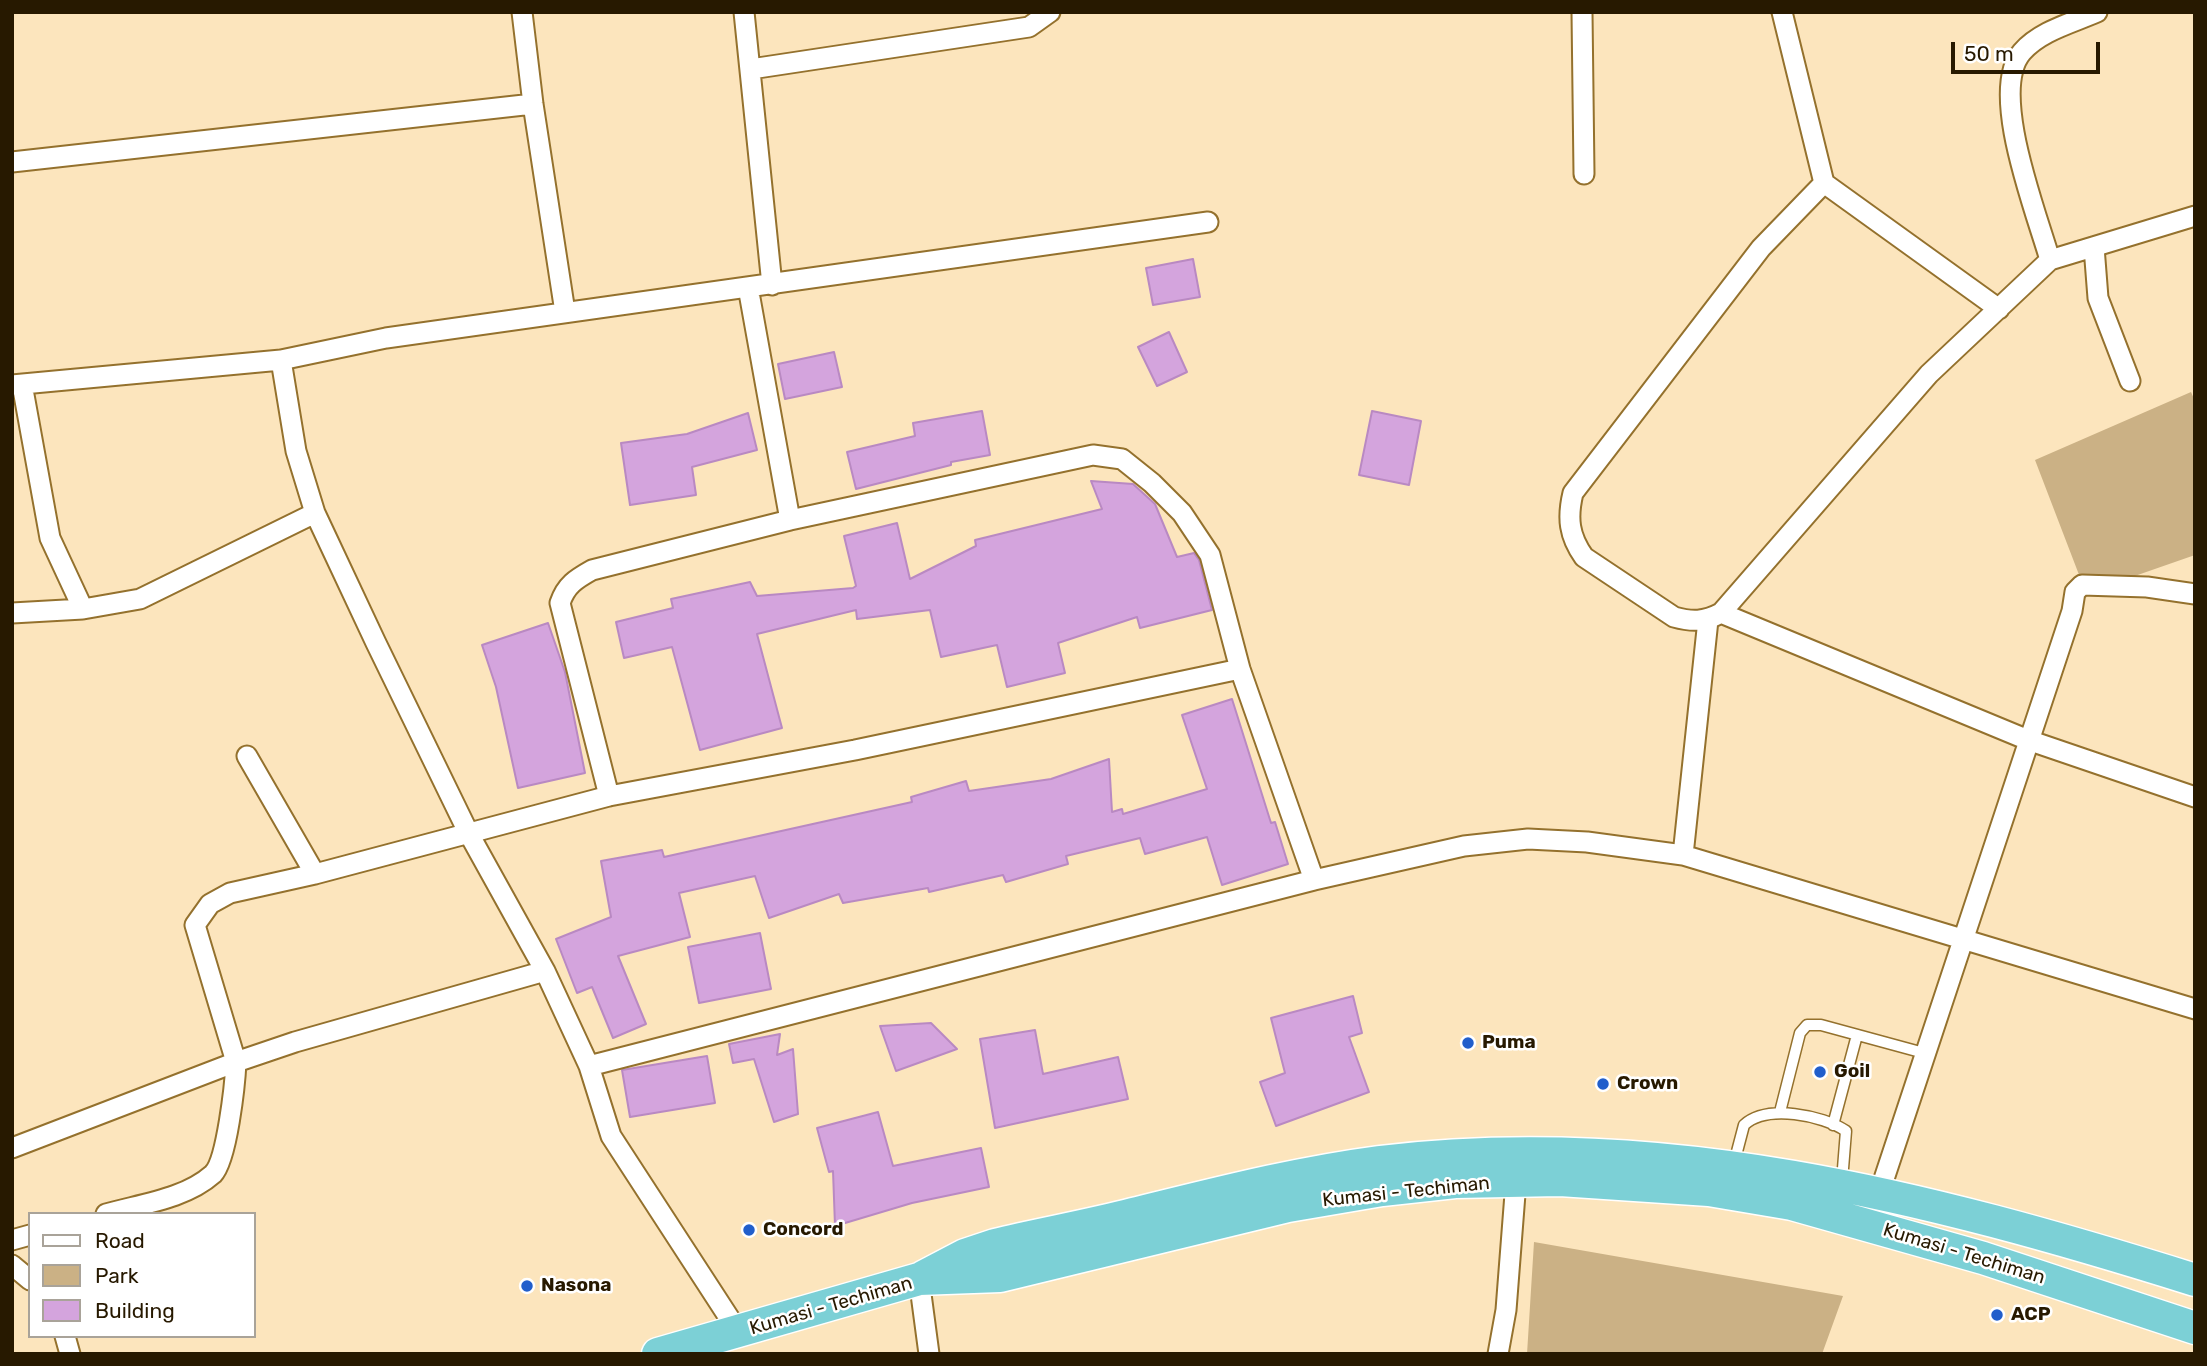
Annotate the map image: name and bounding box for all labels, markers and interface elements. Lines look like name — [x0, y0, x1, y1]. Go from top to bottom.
scale bar — [1955, 28, 2104, 72]
text: 50 m — [1964, 41, 2014, 66]
place label: Puma — [1482, 1032, 1536, 1054]
marker: Puma — [1460, 1035, 1476, 1051]
place label: Goil — [1834, 1061, 1870, 1083]
marker: Goil — [1812, 1064, 1828, 1080]
place label: Crown — [1617, 1073, 1678, 1095]
marker: Crown — [1595, 1076, 1611, 1092]
street label: Kumasi - Techiman — [1321, 1172, 1491, 1212]
legend — [28, 1212, 256, 1338]
place label: Concord — [763, 1219, 844, 1241]
street label: Kumasi - Techiman — [1880, 1219, 2048, 1289]
marker: Concord — [741, 1222, 757, 1238]
text: Road — [95, 1228, 145, 1253]
text: Park — [95, 1263, 139, 1288]
street label: Kumasi - Techiman — [747, 1272, 915, 1340]
place label: Nasona — [541, 1275, 611, 1297]
marker: Nasona — [519, 1278, 535, 1294]
text: Building — [95, 1298, 175, 1323]
place label: ACP — [2011, 1304, 2050, 1326]
marker: ACP — [1989, 1307, 2005, 1323]

